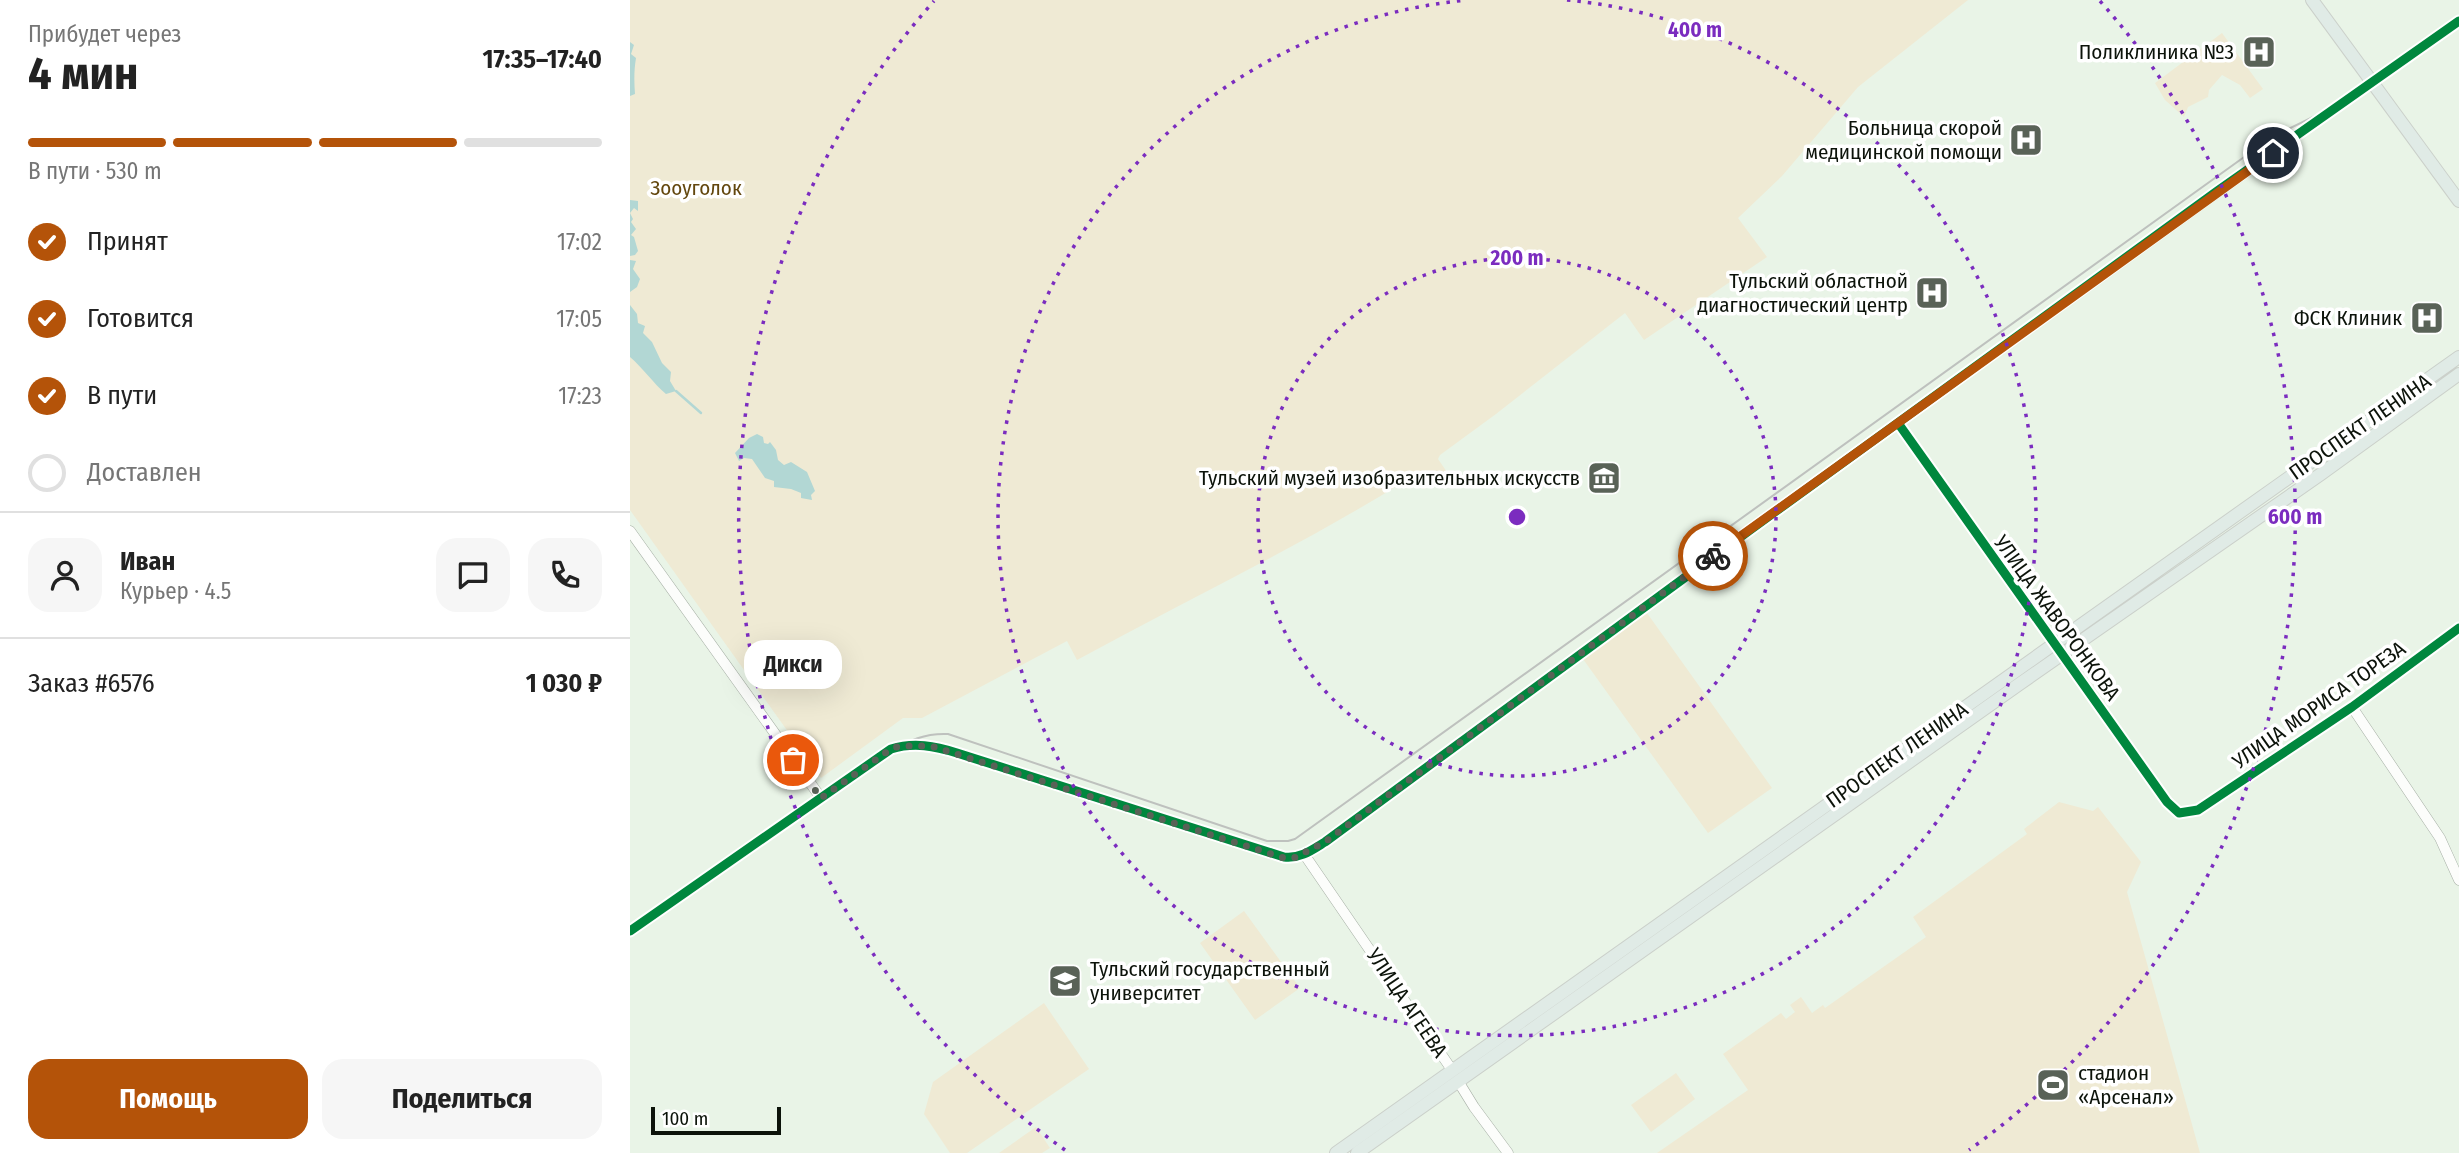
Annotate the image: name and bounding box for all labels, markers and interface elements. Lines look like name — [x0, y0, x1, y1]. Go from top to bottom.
text: 400 m — [1668, 17, 1722, 43]
text: Прибудет через — [28, 20, 181, 48]
hospital icon: Поликлиника №3 — [2240, 33, 2278, 71]
place label: Поликлиника №3 — [2079, 39, 2234, 65]
text: 17:35–17:40 — [483, 44, 602, 75]
text: 4 мин — [28, 46, 139, 101]
place label: Больница скорой медицинской помощи — [1805, 115, 2002, 165]
hospital icon: Больница скорой медицинской помощи — [2007, 121, 2045, 159]
pin — [2243, 123, 2303, 183]
icon: home — [2254, 134, 2292, 172]
text: В пути · 530 m — [28, 157, 162, 185]
park label: Зооуголок — [650, 175, 742, 201]
icon: check — [28, 223, 66, 261]
text: Принят — [87, 226, 168, 257]
text: 17:02 — [557, 228, 602, 256]
text: 200 m — [1489, 245, 1544, 271]
place label: Тульский областной диагностический центр — [1697, 268, 1908, 318]
hospital icon: Тульский областной диагностический центр — [1913, 274, 1951, 312]
hospital icon: ФСК Клиник — [2408, 299, 2446, 337]
icon: check — [28, 300, 66, 338]
text: Готовится — [87, 303, 194, 334]
text: 17:05 — [556, 305, 602, 333]
place label: ФСК Клиник — [2294, 305, 2402, 331]
street label: ПРОСПЕКТ ЛЕНИНА — [2284, 368, 2436, 486]
icon: check — [28, 377, 66, 415]
text: В пути — [87, 380, 157, 411]
text: 17:23 — [558, 382, 602, 410]
text: Доставлен — [87, 457, 202, 488]
museum icon: Тульский музей изобразительных искусств — [1585, 459, 1623, 497]
place label: Тульский музей изобразительных искусств — [1199, 465, 1580, 491]
text: 600 m — [2268, 504, 2322, 530]
centre of rings — [1505, 505, 1529, 529]
courier — [1678, 521, 1748, 591]
street label: УЛИЦА ЖАВОРОНКОВА — [1988, 529, 2126, 706]
icon: bike — [1694, 537, 1732, 575]
button: person — [28, 538, 102, 612]
button: chat — [436, 538, 510, 612]
button: phone — [528, 538, 602, 612]
text: Иван — [120, 546, 175, 577]
text: Курьер · 4.5 — [120, 577, 231, 605]
street label: УЛИЦА МОРИСА ТОРЕЗА — [2227, 635, 2411, 775]
callout: Дикси — [744, 641, 842, 690]
text: Дикси — [763, 650, 823, 678]
text: Заказ #6576 — [28, 668, 155, 699]
text: 1 030 ₽ — [526, 668, 602, 699]
street label: ПРОСПЕКТ ЛЕНИНА — [1821, 696, 1973, 814]
pin — [763, 730, 823, 790]
icon: bag — [774, 741, 812, 779]
street label: УЛИЦА АГЕЕВА — [1360, 943, 1453, 1063]
place label: Тульский государственный университет — [1090, 956, 1330, 1006]
school or university icon: Тульский государственный университет — [1046, 962, 1084, 1000]
button: Помощь — [28, 1059, 308, 1139]
button: Поделиться — [322, 1059, 602, 1139]
place label: стадион «Арсенал» — [2078, 1060, 2174, 1110]
sports icon: стадион «Арсенал» — [2034, 1066, 2072, 1104]
scale bar — [651, 1104, 780, 1136]
text: 100 m — [662, 1107, 708, 1130]

